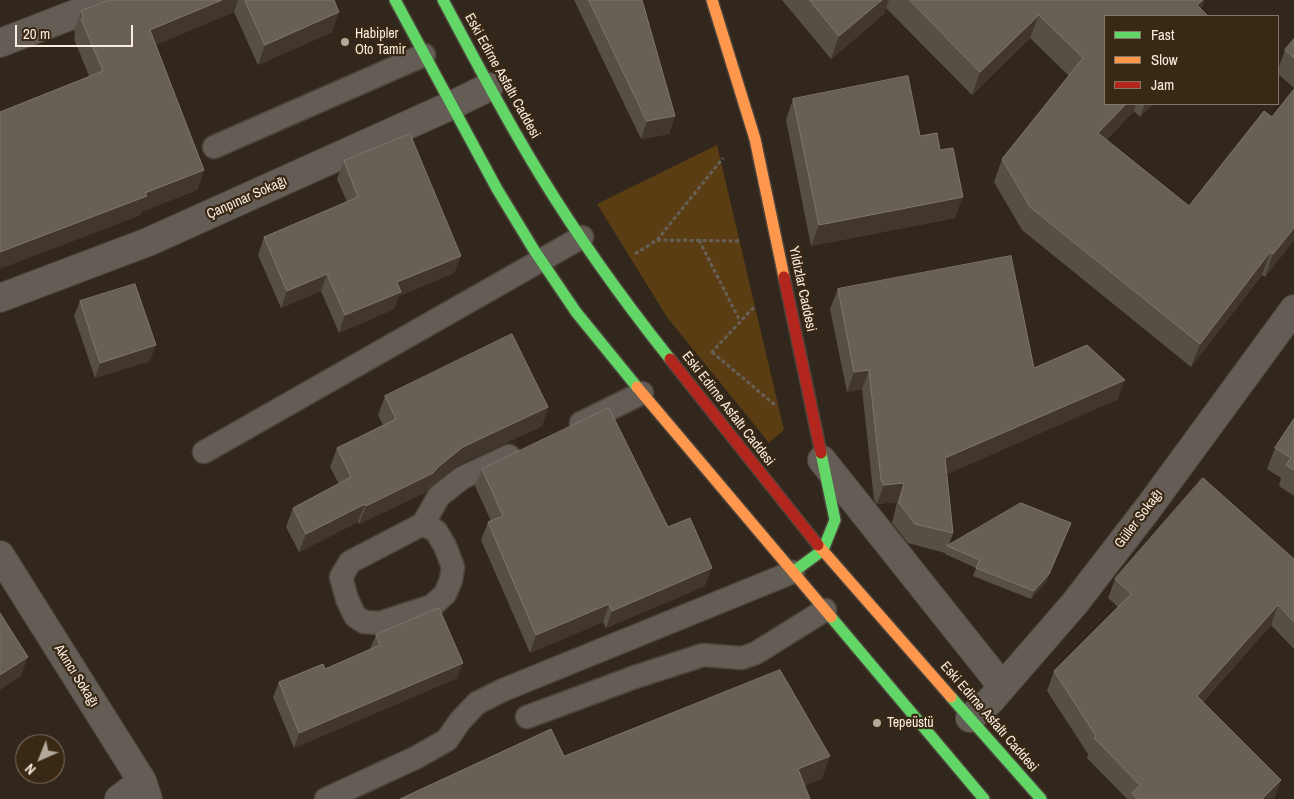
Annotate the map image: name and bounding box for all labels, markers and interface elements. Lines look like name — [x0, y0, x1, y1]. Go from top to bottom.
street label: Eski Edirne Asfaltı Caddesi — [461, 11, 543, 141]
scale bar — [18, 15, 135, 47]
legend — [1104, 15, 1279, 105]
text: 20 m — [23, 23, 50, 44]
text: Fast — [1151, 24, 1174, 45]
place label: Habipler Oto Tamir — [355, 26, 406, 58]
marker: Habipler Oto Tamir — [339, 36, 351, 48]
text: Slow — [1151, 49, 1178, 70]
text: Jam — [1151, 74, 1174, 95]
street label: Çanpınar Sokağı — [204, 173, 290, 223]
street label: Yıldızlar Caddesi — [785, 245, 819, 333]
street label: Eski Edirne Asfaltı Caddesi — [678, 349, 778, 469]
street label: Güller Sokağı — [1111, 486, 1167, 552]
street label: Akıncı Sokağı — [50, 642, 102, 710]
street label: Eski Edirne Asfaltı Caddesi — [937, 659, 1041, 775]
place label: Tepeüstü — [887, 715, 934, 731]
marker: Tepeüstü — [871, 717, 883, 729]
north arrow — [15, 734, 65, 784]
text: N — [21, 760, 40, 778]

